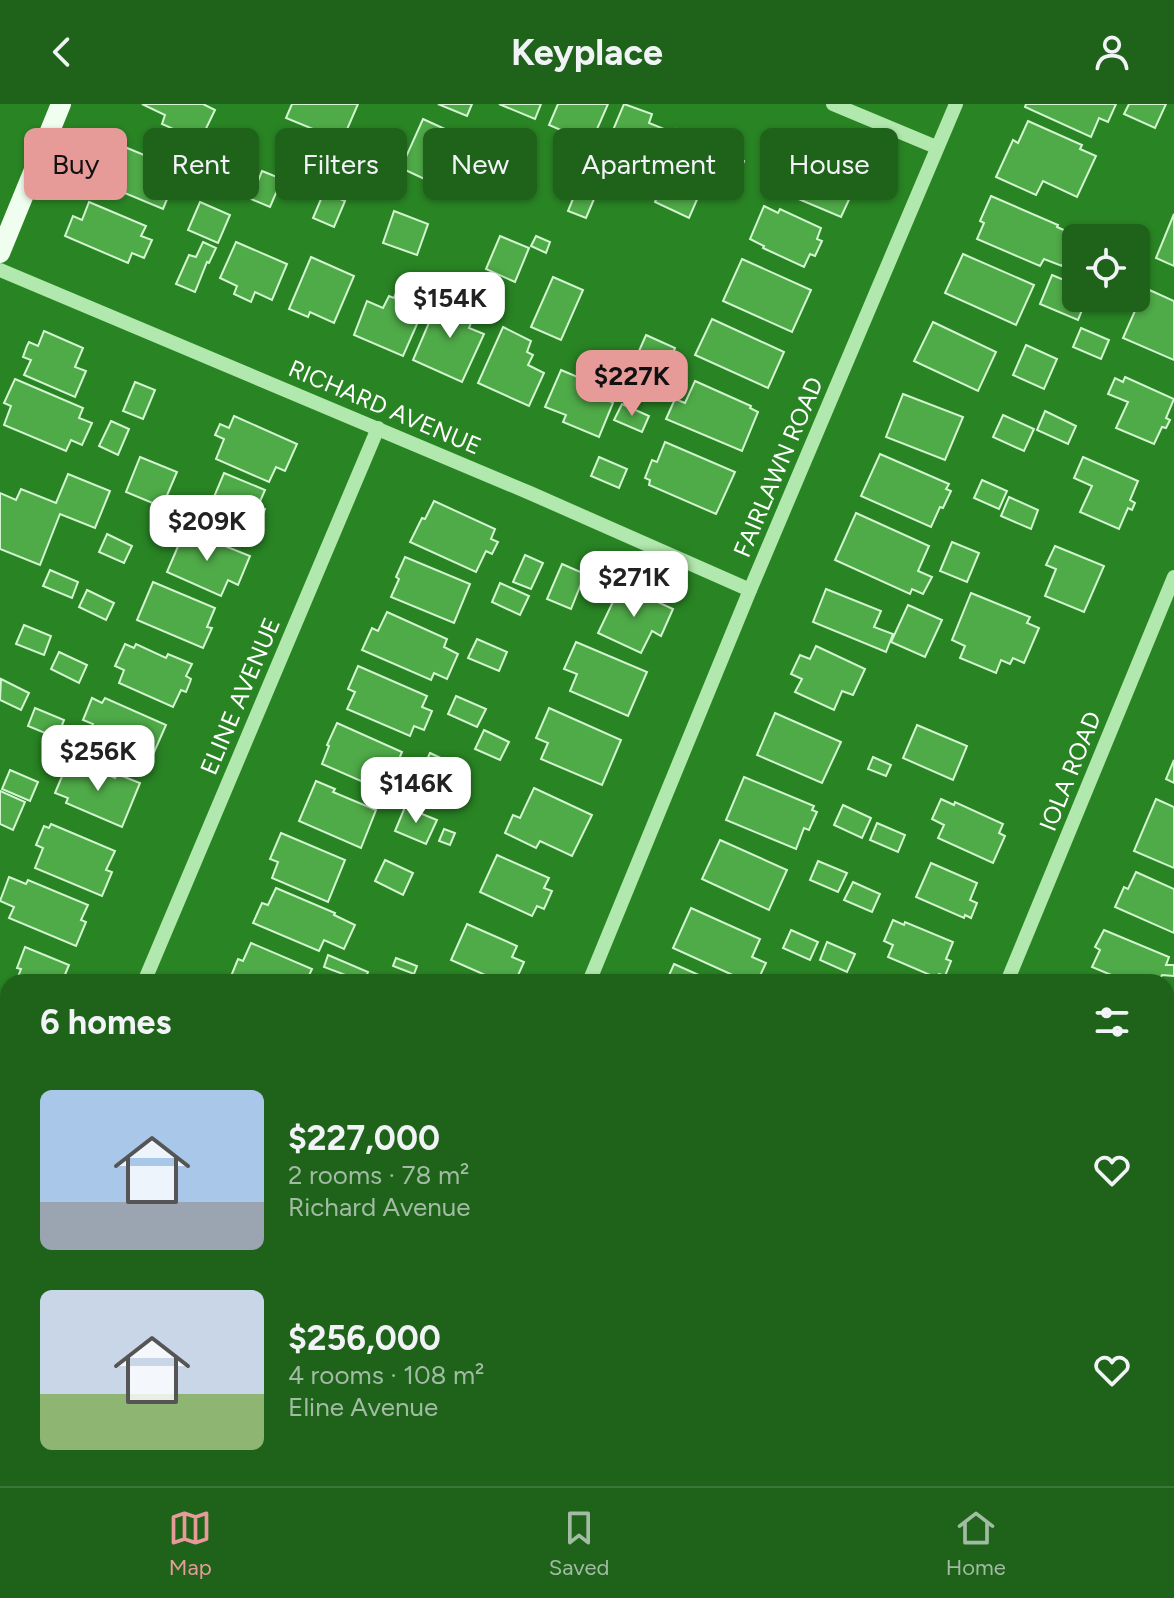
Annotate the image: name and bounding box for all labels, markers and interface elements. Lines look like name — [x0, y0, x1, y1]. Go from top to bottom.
icon: back — [40, 30, 84, 74]
icon: person — [1090, 30, 1134, 74]
text: Keyplace — [511, 31, 663, 74]
chip: Buy — [24, 128, 127, 200]
chip: Rent — [143, 128, 259, 200]
chip: Filters — [275, 128, 407, 200]
chip: New — [423, 128, 537, 200]
chip: Apartment — [553, 128, 744, 200]
chip: House — [760, 128, 898, 200]
map controls — [1062, 224, 1150, 312]
button: locate — [1062, 224, 1150, 312]
pin: $154K — [394, 272, 506, 340]
text: $154K — [413, 282, 487, 314]
pin: $227K — [576, 350, 688, 418]
street label: RICHARD AVENUE — [284, 353, 486, 461]
text: $227K — [594, 360, 670, 392]
street label: FAIRLAWN ROAD — [727, 373, 829, 561]
pin: $209K — [151, 495, 263, 563]
text: $209K — [168, 505, 246, 537]
pin: $271K — [578, 551, 690, 619]
text: $271K — [598, 561, 670, 593]
street label: ELINE AVENUE — [194, 613, 286, 779]
street label: IOLA ROAD — [1033, 707, 1107, 835]
pin: $256K — [42, 725, 154, 793]
text: $256K — [60, 735, 136, 767]
pin: $146K — [360, 757, 472, 825]
text: $146K — [379, 767, 453, 799]
icon: filters — [1090, 1000, 1134, 1044]
text: 6 homes — [40, 1002, 171, 1043]
text: $227,000 — [288, 1118, 440, 1159]
icon: home — [104, 1122, 200, 1218]
icon: heart — [1090, 1148, 1134, 1192]
text: 2 rooms · 78 m² — [288, 1159, 469, 1191]
text: Richard Avenue — [288, 1191, 471, 1223]
text: $256,000 — [288, 1318, 441, 1359]
icon: home — [104, 1322, 200, 1418]
icon: heart — [1090, 1348, 1134, 1392]
text: 4 rooms · 108 m² — [288, 1359, 485, 1391]
text: Eline Avenue — [288, 1391, 438, 1423]
tab: Map — [168, 1506, 212, 1581]
tab: Saved — [549, 1506, 609, 1581]
tab: Home — [946, 1506, 1006, 1581]

